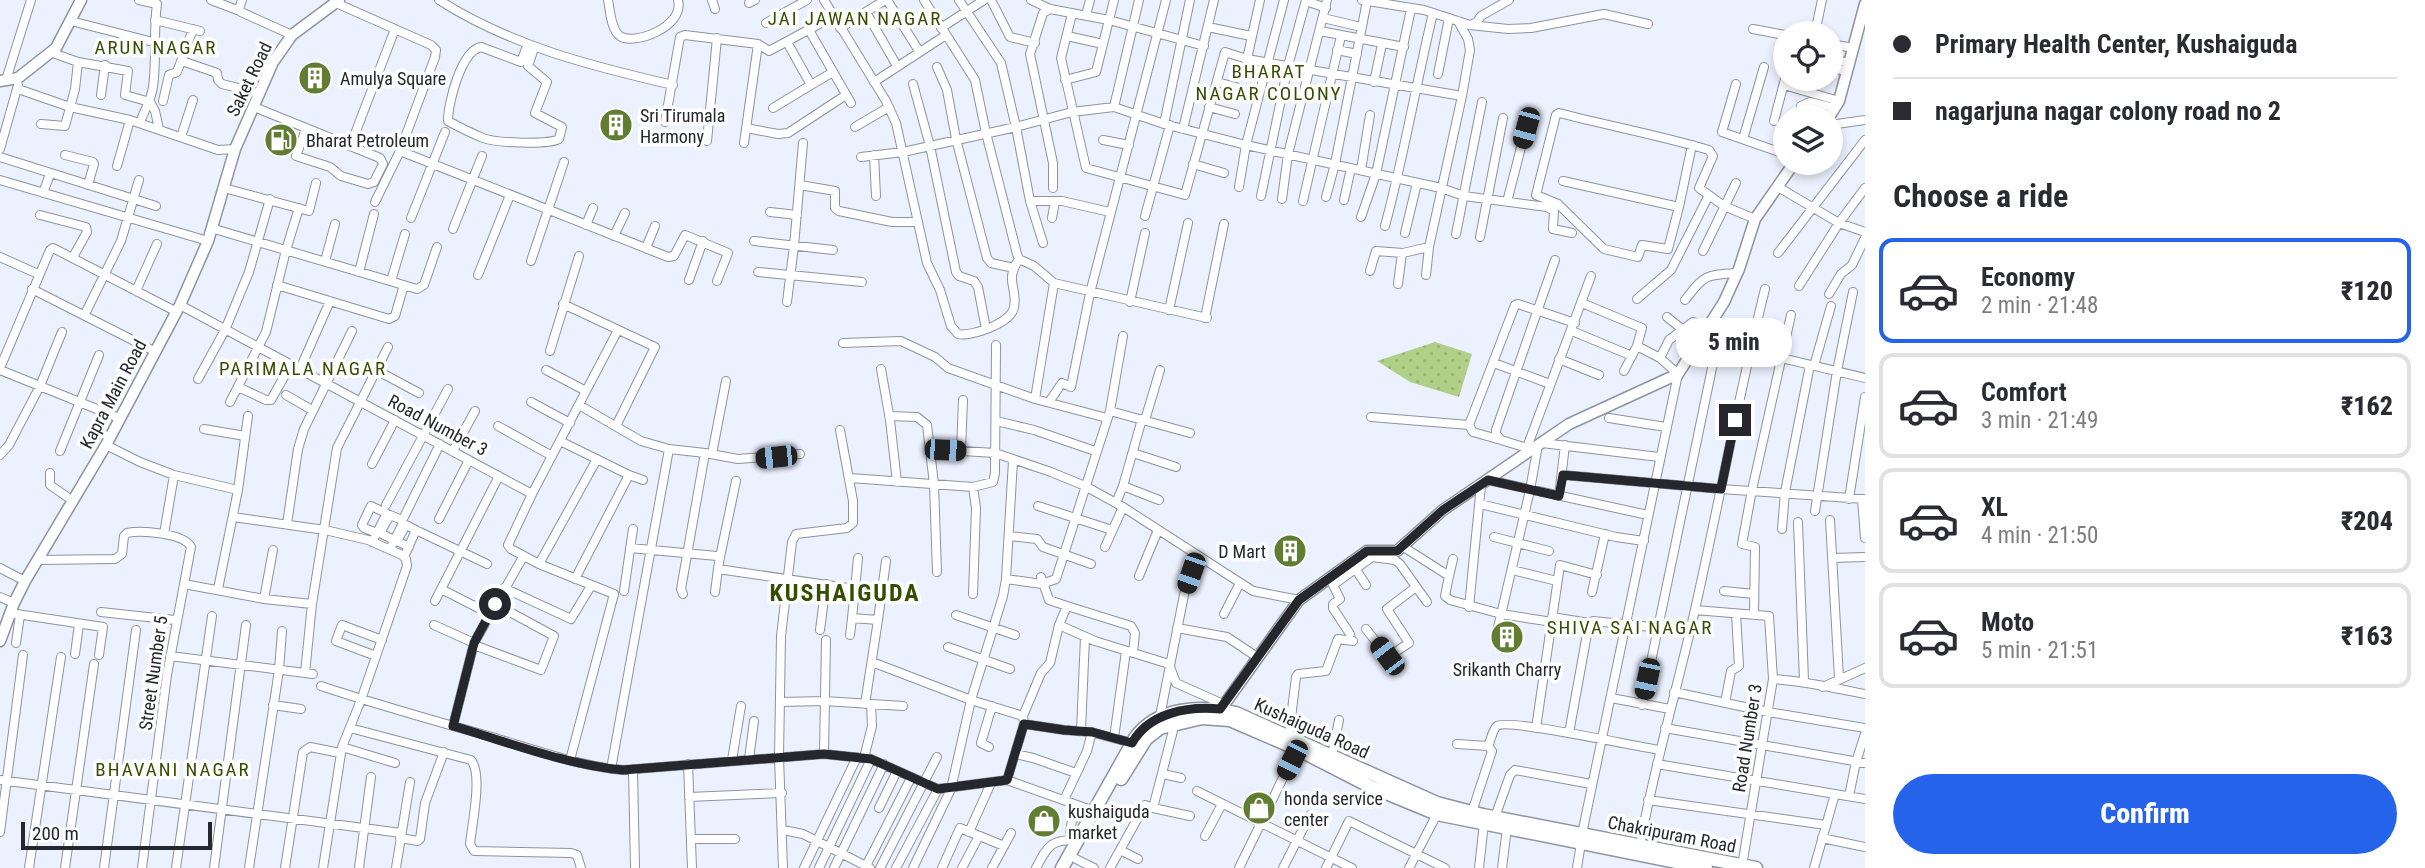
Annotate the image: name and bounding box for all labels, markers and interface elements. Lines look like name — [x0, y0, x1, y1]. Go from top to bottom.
district label: JAI JAWAN NAGAR — [768, 7, 942, 30]
map controls — [1773, 21, 1843, 175]
button: locate — [1773, 21, 1843, 91]
text: Primary Health Center, Kushaiguda — [1935, 29, 2297, 59]
district label: ARUN NAGAR — [95, 36, 217, 59]
street label: Saket Road — [222, 38, 276, 120]
building icon: Amulya Square — [296, 59, 334, 97]
district label: BHARAT NAGAR COLONY — [1196, 60, 1342, 105]
place label: Amulya Square — [340, 68, 446, 89]
text: nagarjuna nagar colony road no 2 — [1935, 96, 2281, 126]
place label: Sri Tirumala Harmony — [640, 105, 725, 147]
car — [1511, 105, 1542, 151]
button: layers — [1773, 105, 1843, 175]
building icon: Sri Tirumala Harmony — [597, 106, 635, 144]
fuel station icon: Bharat Petroleum — [262, 121, 300, 159]
place label: Bharat Petroleum — [306, 130, 429, 151]
text: Choose a ride — [1893, 177, 2068, 215]
icon: car — [1897, 259, 1960, 322]
text: Economy — [1981, 262, 2075, 292]
text: ₹120 — [2341, 276, 2393, 306]
text: 2 min · 21:48 — [1981, 292, 2098, 319]
callout: 5 min — [1677, 318, 1793, 368]
text: 5 min — [1708, 329, 1760, 356]
street label: Kapra Main Road — [75, 336, 151, 452]
district label: PARIMALA NAGAR — [219, 357, 387, 380]
icon: car — [1897, 374, 1960, 437]
text: Comfort — [1981, 377, 2067, 407]
street label: Road Number 3 — [385, 390, 491, 460]
text: ₹162 — [2341, 391, 2393, 421]
route end — [1719, 404, 1751, 436]
text: 3 min · 21:49 — [1981, 407, 2098, 434]
car — [924, 438, 967, 462]
car — [755, 444, 798, 470]
icon: car — [1897, 489, 1960, 552]
text: XL — [1981, 492, 2008, 522]
text: ₹204 — [2341, 506, 2393, 536]
text: 4 min · 21:50 — [1981, 522, 2098, 549]
building icon: D Mart — [1271, 532, 1309, 570]
place label: D Mart — [1218, 541, 1266, 562]
car — [1175, 550, 1208, 596]
district label: KUSHAIGUDA — [769, 579, 921, 607]
route start — [479, 588, 511, 620]
icon: car — [1897, 604, 1960, 667]
text: Moto — [1981, 607, 2034, 637]
street label: Street Number 5 — [135, 614, 171, 732]
district label: SHIVA SAI NAGAR — [1547, 616, 1713, 639]
building icon: Srikanth Charry — [1488, 618, 1526, 656]
text: ₹163 — [2341, 621, 2393, 651]
car — [1366, 633, 1409, 679]
text: 5 min · 21:51 — [1981, 637, 2098, 664]
car — [1633, 656, 1662, 702]
place label: Srikanth Charry — [1453, 659, 1562, 680]
street label: Road Number 3 — [1728, 682, 1766, 794]
street label: Kushaiguda Road — [1251, 693, 1373, 763]
car — [1274, 737, 1311, 783]
district label: BHAVANI NAGAR — [95, 758, 251, 781]
button: Confirm — [1893, 774, 2397, 854]
place label: honda service center — [1284, 788, 1383, 830]
shop icon: honda service center — [1240, 789, 1278, 827]
place label: kushaiguda market — [1068, 801, 1150, 843]
shop icon: kushaiguda market — [1025, 802, 1063, 840]
street label: Chakripuram Road — [1606, 811, 1738, 857]
scale bar — [21, 819, 212, 851]
text: 200 m — [32, 822, 79, 845]

